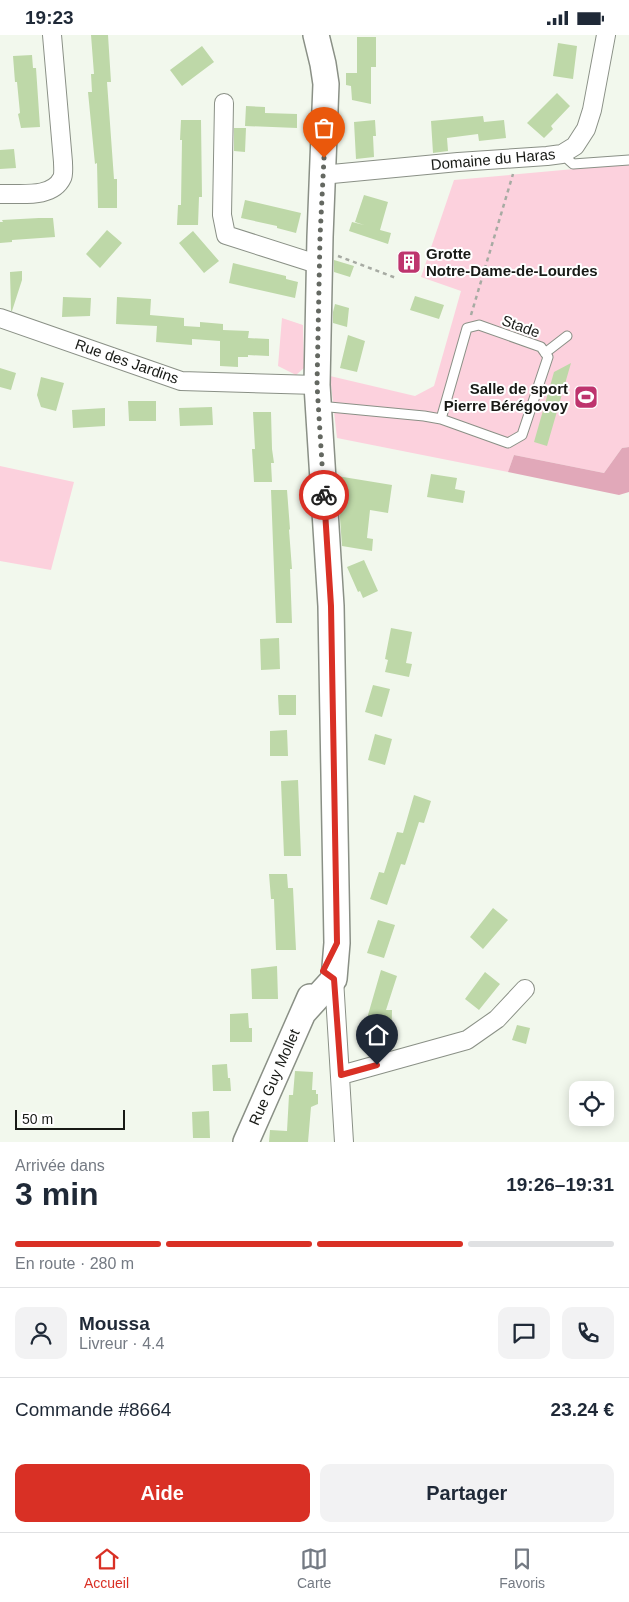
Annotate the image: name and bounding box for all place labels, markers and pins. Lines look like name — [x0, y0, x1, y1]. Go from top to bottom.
pin — [303, 107, 345, 158]
place label: Grotte Notre-Dame-de-Lourdes — [426, 245, 598, 279]
building icon: Grotte Notre-Dame-de-Lourdes — [396, 249, 422, 275]
place label: Salle de sport Pierre Bérégovoy — [444, 380, 569, 414]
sports icon: Salle de sport Pierre Bérégovoy — [573, 384, 599, 410]
pin — [356, 1014, 398, 1065]

